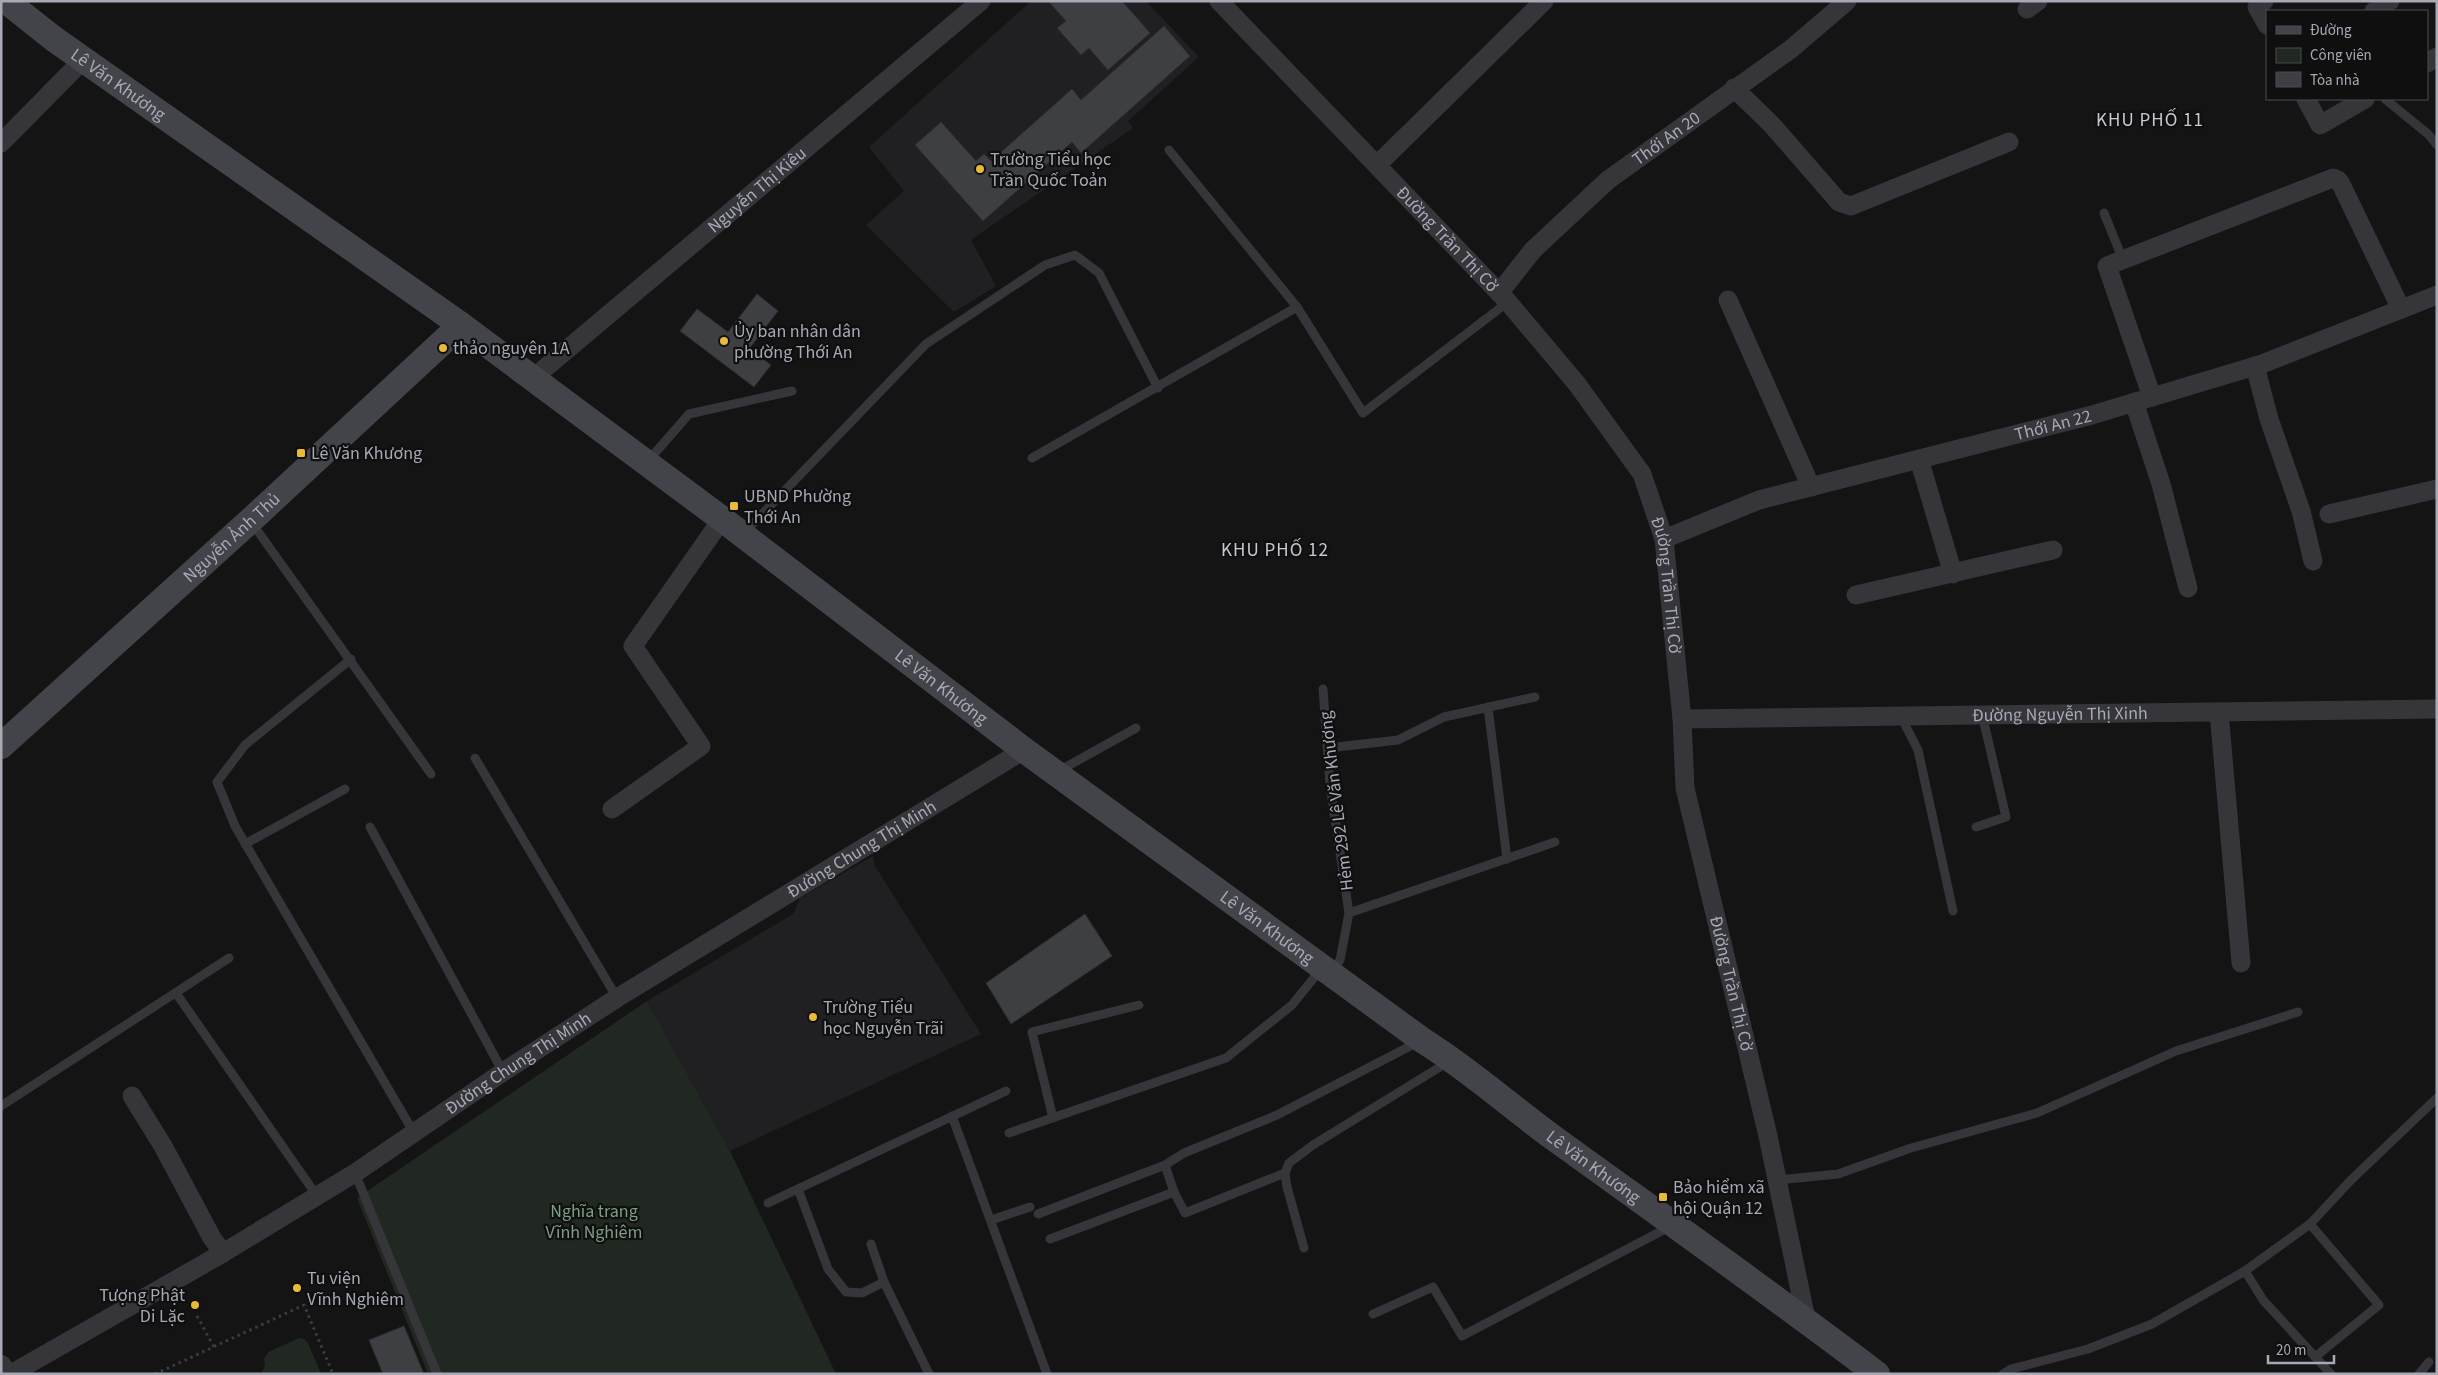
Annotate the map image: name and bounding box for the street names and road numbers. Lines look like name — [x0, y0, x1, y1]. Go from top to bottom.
street label: Lê Văn Khương — [65, 42, 171, 127]
street label: Thới An 20 — [1627, 106, 1706, 172]
street label: Nguyễn Thị Kiêu — [702, 141, 812, 239]
street label: Đường Trần Thị Cờ — [1390, 181, 1504, 298]
street label: Thới An 22 — [2012, 404, 2094, 447]
street label: Nguyễn Ảnh Thủ — [178, 487, 286, 589]
street label: Đường Trần Thị Cờ — [1644, 513, 1687, 655]
street label: Lê Văn Khương — [889, 643, 993, 731]
street label: Đường Nguyễn Thị Xinh — [1972, 701, 2148, 728]
street label: Hẻm 292 Lê Văn Khương — [1313, 710, 1360, 892]
street label: Đường Chung Thị Minh — [783, 794, 941, 904]
street label: Lê Văn Khương — [1215, 885, 1319, 970]
street label: Đường Trần Thị Cờ — [1703, 913, 1759, 1054]
street label: Đường Chung Thị Minh — [440, 1006, 596, 1121]
street label: Lê Văn Khương — [1541, 1125, 1646, 1210]

